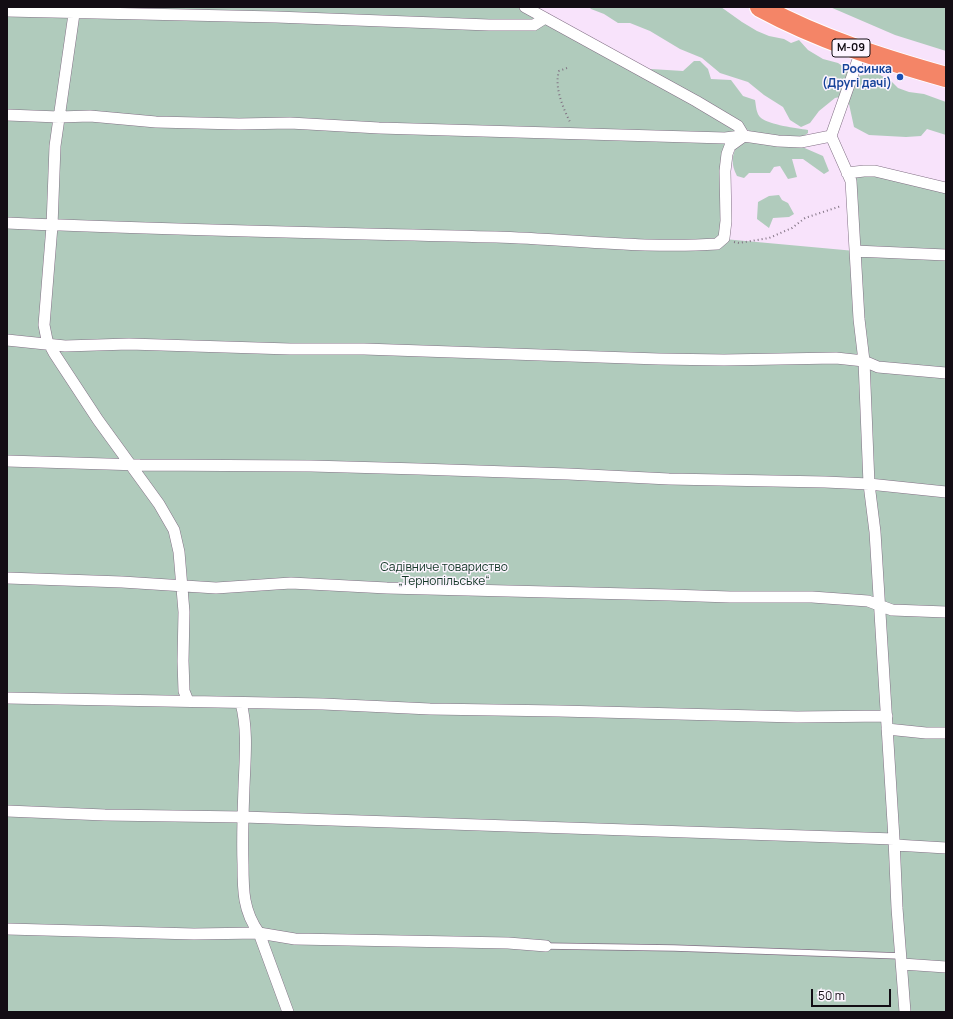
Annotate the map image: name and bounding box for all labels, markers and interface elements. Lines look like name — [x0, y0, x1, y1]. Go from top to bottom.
road number: М-09 — [832, 39, 870, 57]
place label: Росинка (Другі дачі) — [822, 63, 892, 91]
marker: Росинка (Другі дачі) — [895, 72, 905, 82]
park label: Садівниче товариство „Тернопільське“ — [380, 561, 508, 589]
scale bar — [813, 981, 893, 1007]
text: 50 m — [818, 987, 845, 1004]

